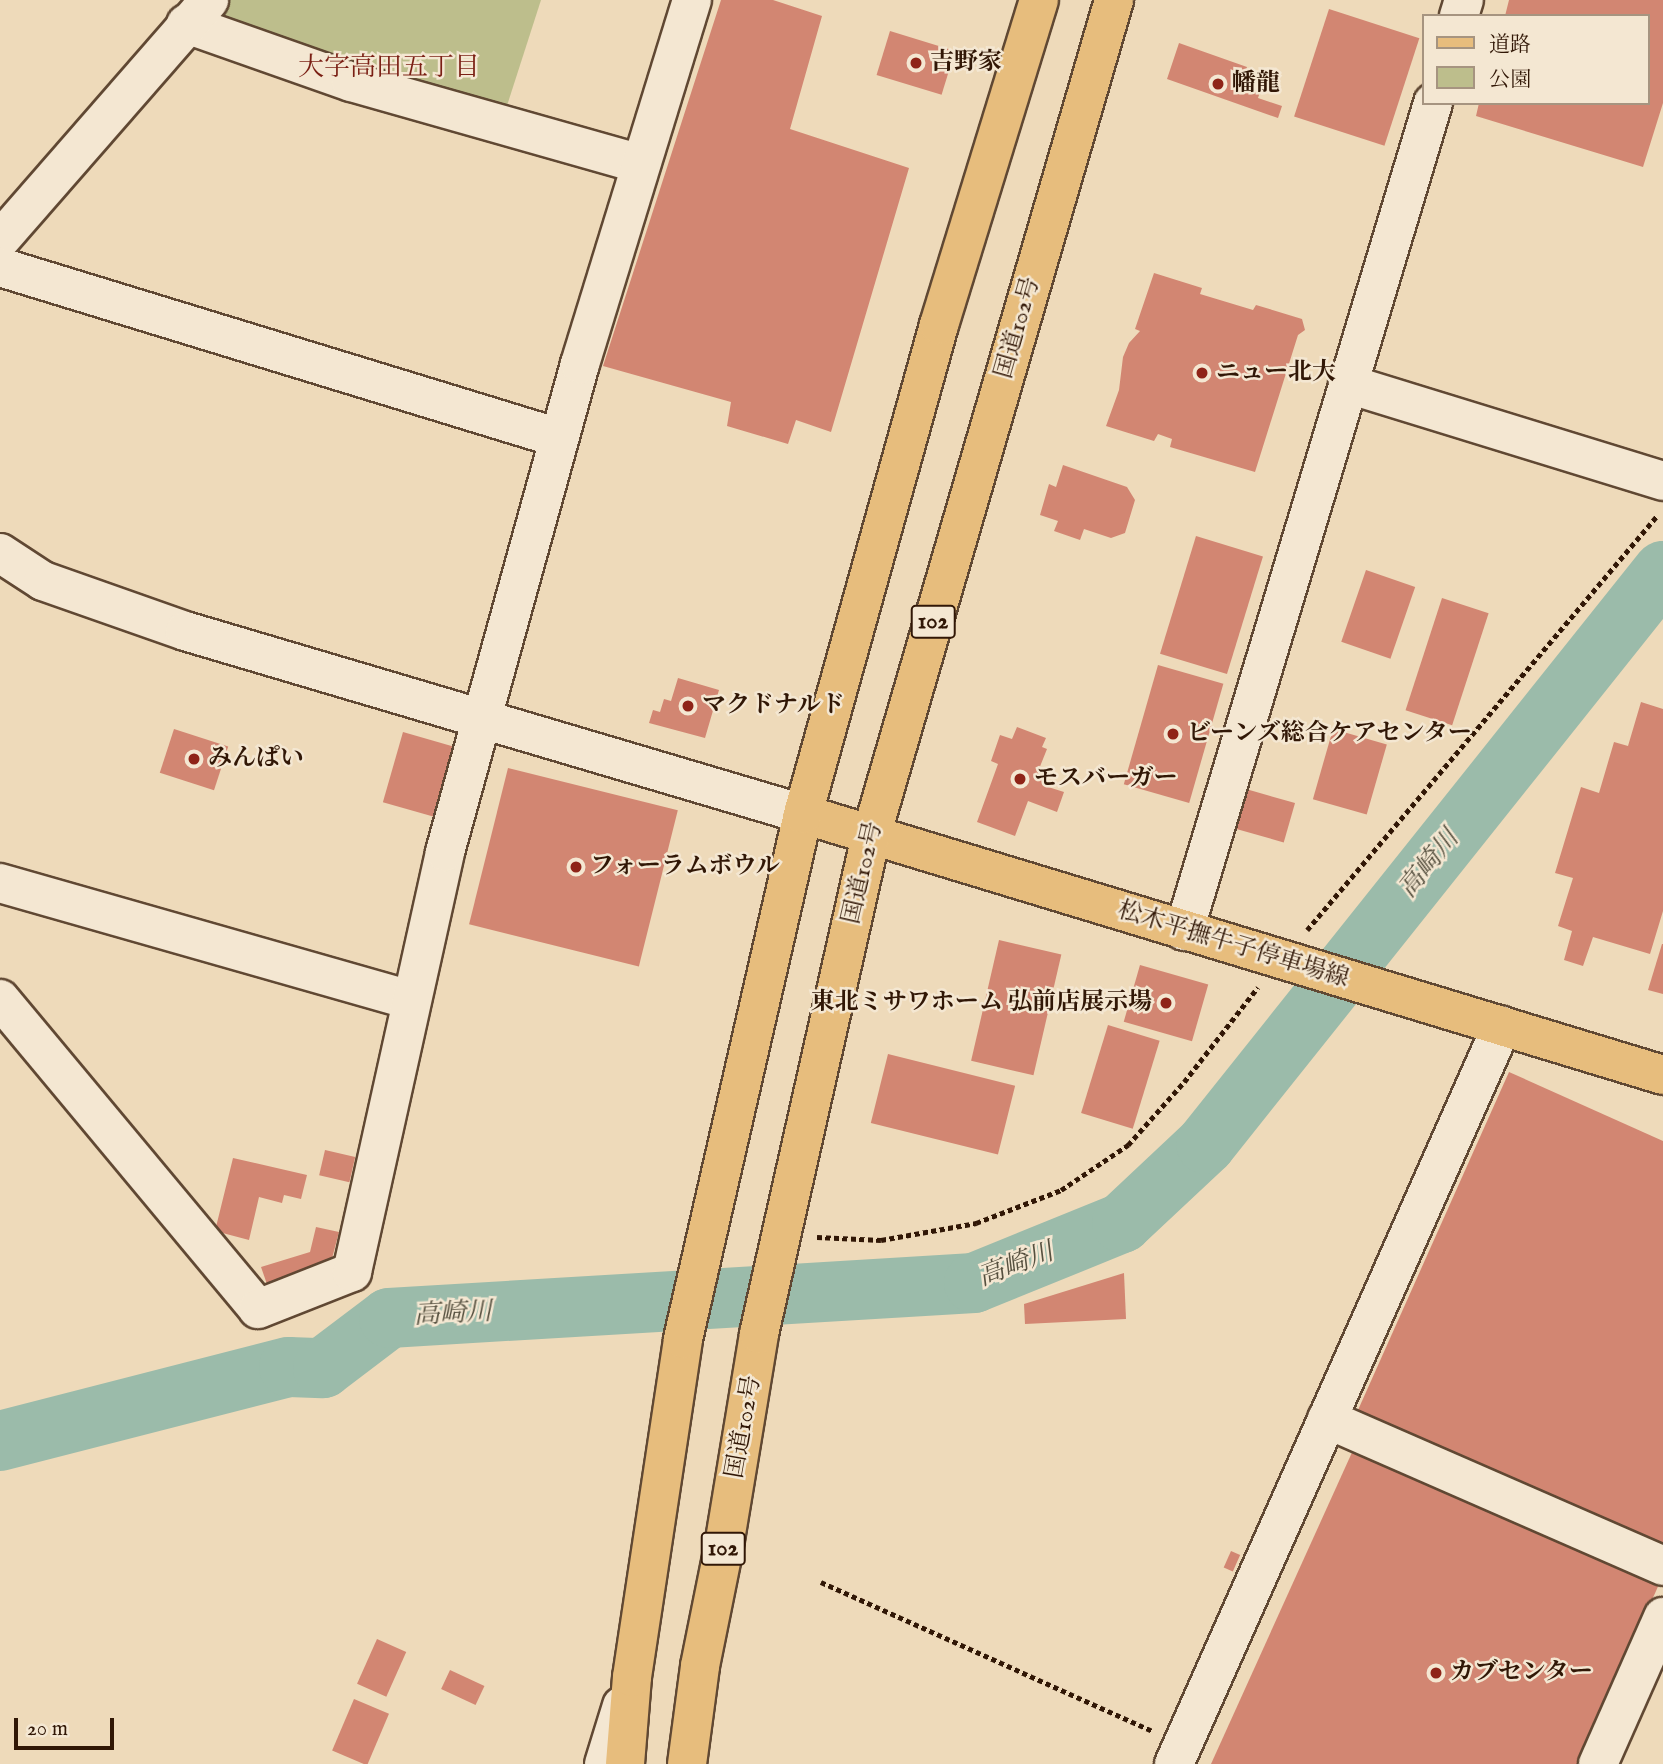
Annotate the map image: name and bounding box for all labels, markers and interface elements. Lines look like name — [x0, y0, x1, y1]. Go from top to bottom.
legend — [1422, 14, 1649, 105]
text: 道路 — [1489, 32, 1531, 59]
place label: 吉野家 — [930, 49, 1002, 77]
district label: 大字高田五丁目 — [298, 52, 480, 84]
marker: 吉野家 — [908, 55, 924, 71]
text: 公園 — [1489, 67, 1531, 94]
place label: 幡龍 — [1232, 70, 1280, 98]
marker: 幡龍 — [1210, 76, 1226, 92]
street label: 国道102号 — [990, 274, 1046, 382]
place label: ニュー北大 — [1216, 359, 1336, 387]
marker: ニュー北大 — [1194, 365, 1210, 381]
road number: 102 — [910, 602, 956, 642]
place label: マクドナルド — [702, 692, 846, 720]
marker: マクドナルド — [680, 698, 696, 714]
place label: ビーンズ総合ケアセンター — [1187, 720, 1474, 748]
marker: ビーンズ総合ケアセンター — [1165, 726, 1181, 742]
place label: みんぱい — [208, 745, 304, 773]
marker: みんぱい — [186, 751, 202, 767]
place label: モスバーガー — [1034, 765, 1178, 793]
marker: モスバーガー — [1012, 771, 1028, 787]
street label: 国道102号 — [837, 819, 889, 927]
water label: 高崎川 — [1392, 824, 1466, 904]
place label: フォーラムボウル — [590, 853, 782, 881]
marker: フォーラムボウル — [568, 859, 584, 875]
street label: 松木平撫牛子停車場線 — [1114, 896, 1352, 994]
place label: 東北ミサワホーム 弘前店展示場 — [811, 989, 1152, 1017]
marker: 東北ミサワホーム 弘前店展示場 — [1158, 995, 1174, 1011]
water label: 高崎川 — [974, 1236, 1058, 1294]
water label: 高崎川 — [413, 1296, 493, 1332]
street label: 国道102号 — [721, 1373, 767, 1481]
road number: 102 — [700, 1530, 746, 1568]
place label: カブセンター — [1450, 1659, 1594, 1687]
marker: カブセンター — [1428, 1665, 1444, 1681]
scale bar — [18, 1704, 117, 1748]
text: 20 m — [27, 1716, 68, 1743]

